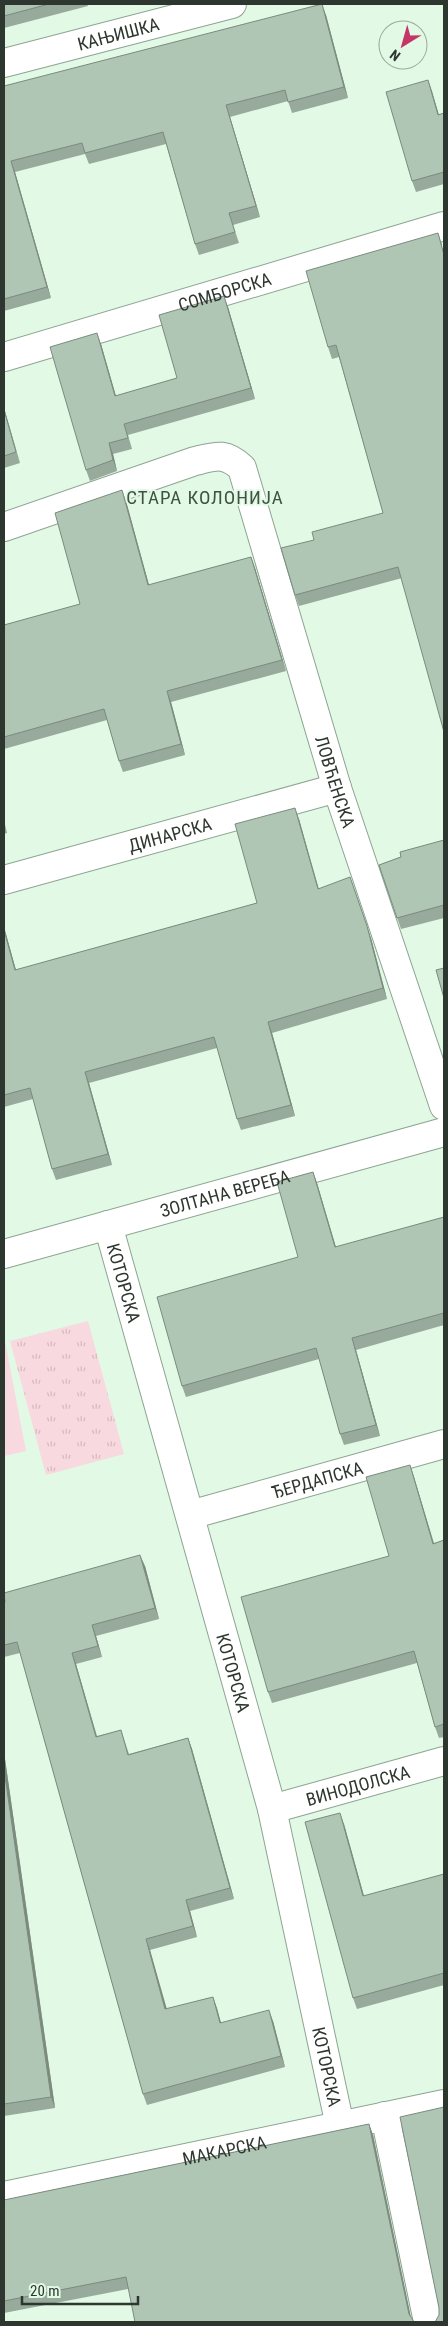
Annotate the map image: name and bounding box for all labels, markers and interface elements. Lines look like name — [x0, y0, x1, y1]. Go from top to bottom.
street label: КАЊИШКА — [75, 13, 162, 54]
north arrow — [378, 20, 428, 70]
text: N — [387, 46, 403, 64]
street label: СОМБОРСКА — [175, 267, 274, 315]
district label: СТАРА КОЛОНИЈА — [126, 486, 284, 509]
street label: ЛОВЋЕНСКА — [312, 733, 360, 831]
street label: ДИНАРСКА — [126, 813, 214, 856]
street label: ЗОЛТАНА ВЕРЕБА — [157, 1165, 292, 1221]
street label: КОТОРСКА — [103, 1241, 145, 1325]
street label: ЂЕРДАПСКА — [269, 1457, 366, 1502]
street label: КОТОРСКА — [213, 1631, 255, 1715]
street label: ВИНОДОЛСКА — [304, 1760, 413, 1810]
street label: КОТОРСКА — [308, 2025, 346, 2109]
street label: МАКАРСКА — [180, 2131, 269, 2169]
scale bar — [22, 2274, 139, 2306]
text: 20 m — [30, 2282, 60, 2300]

